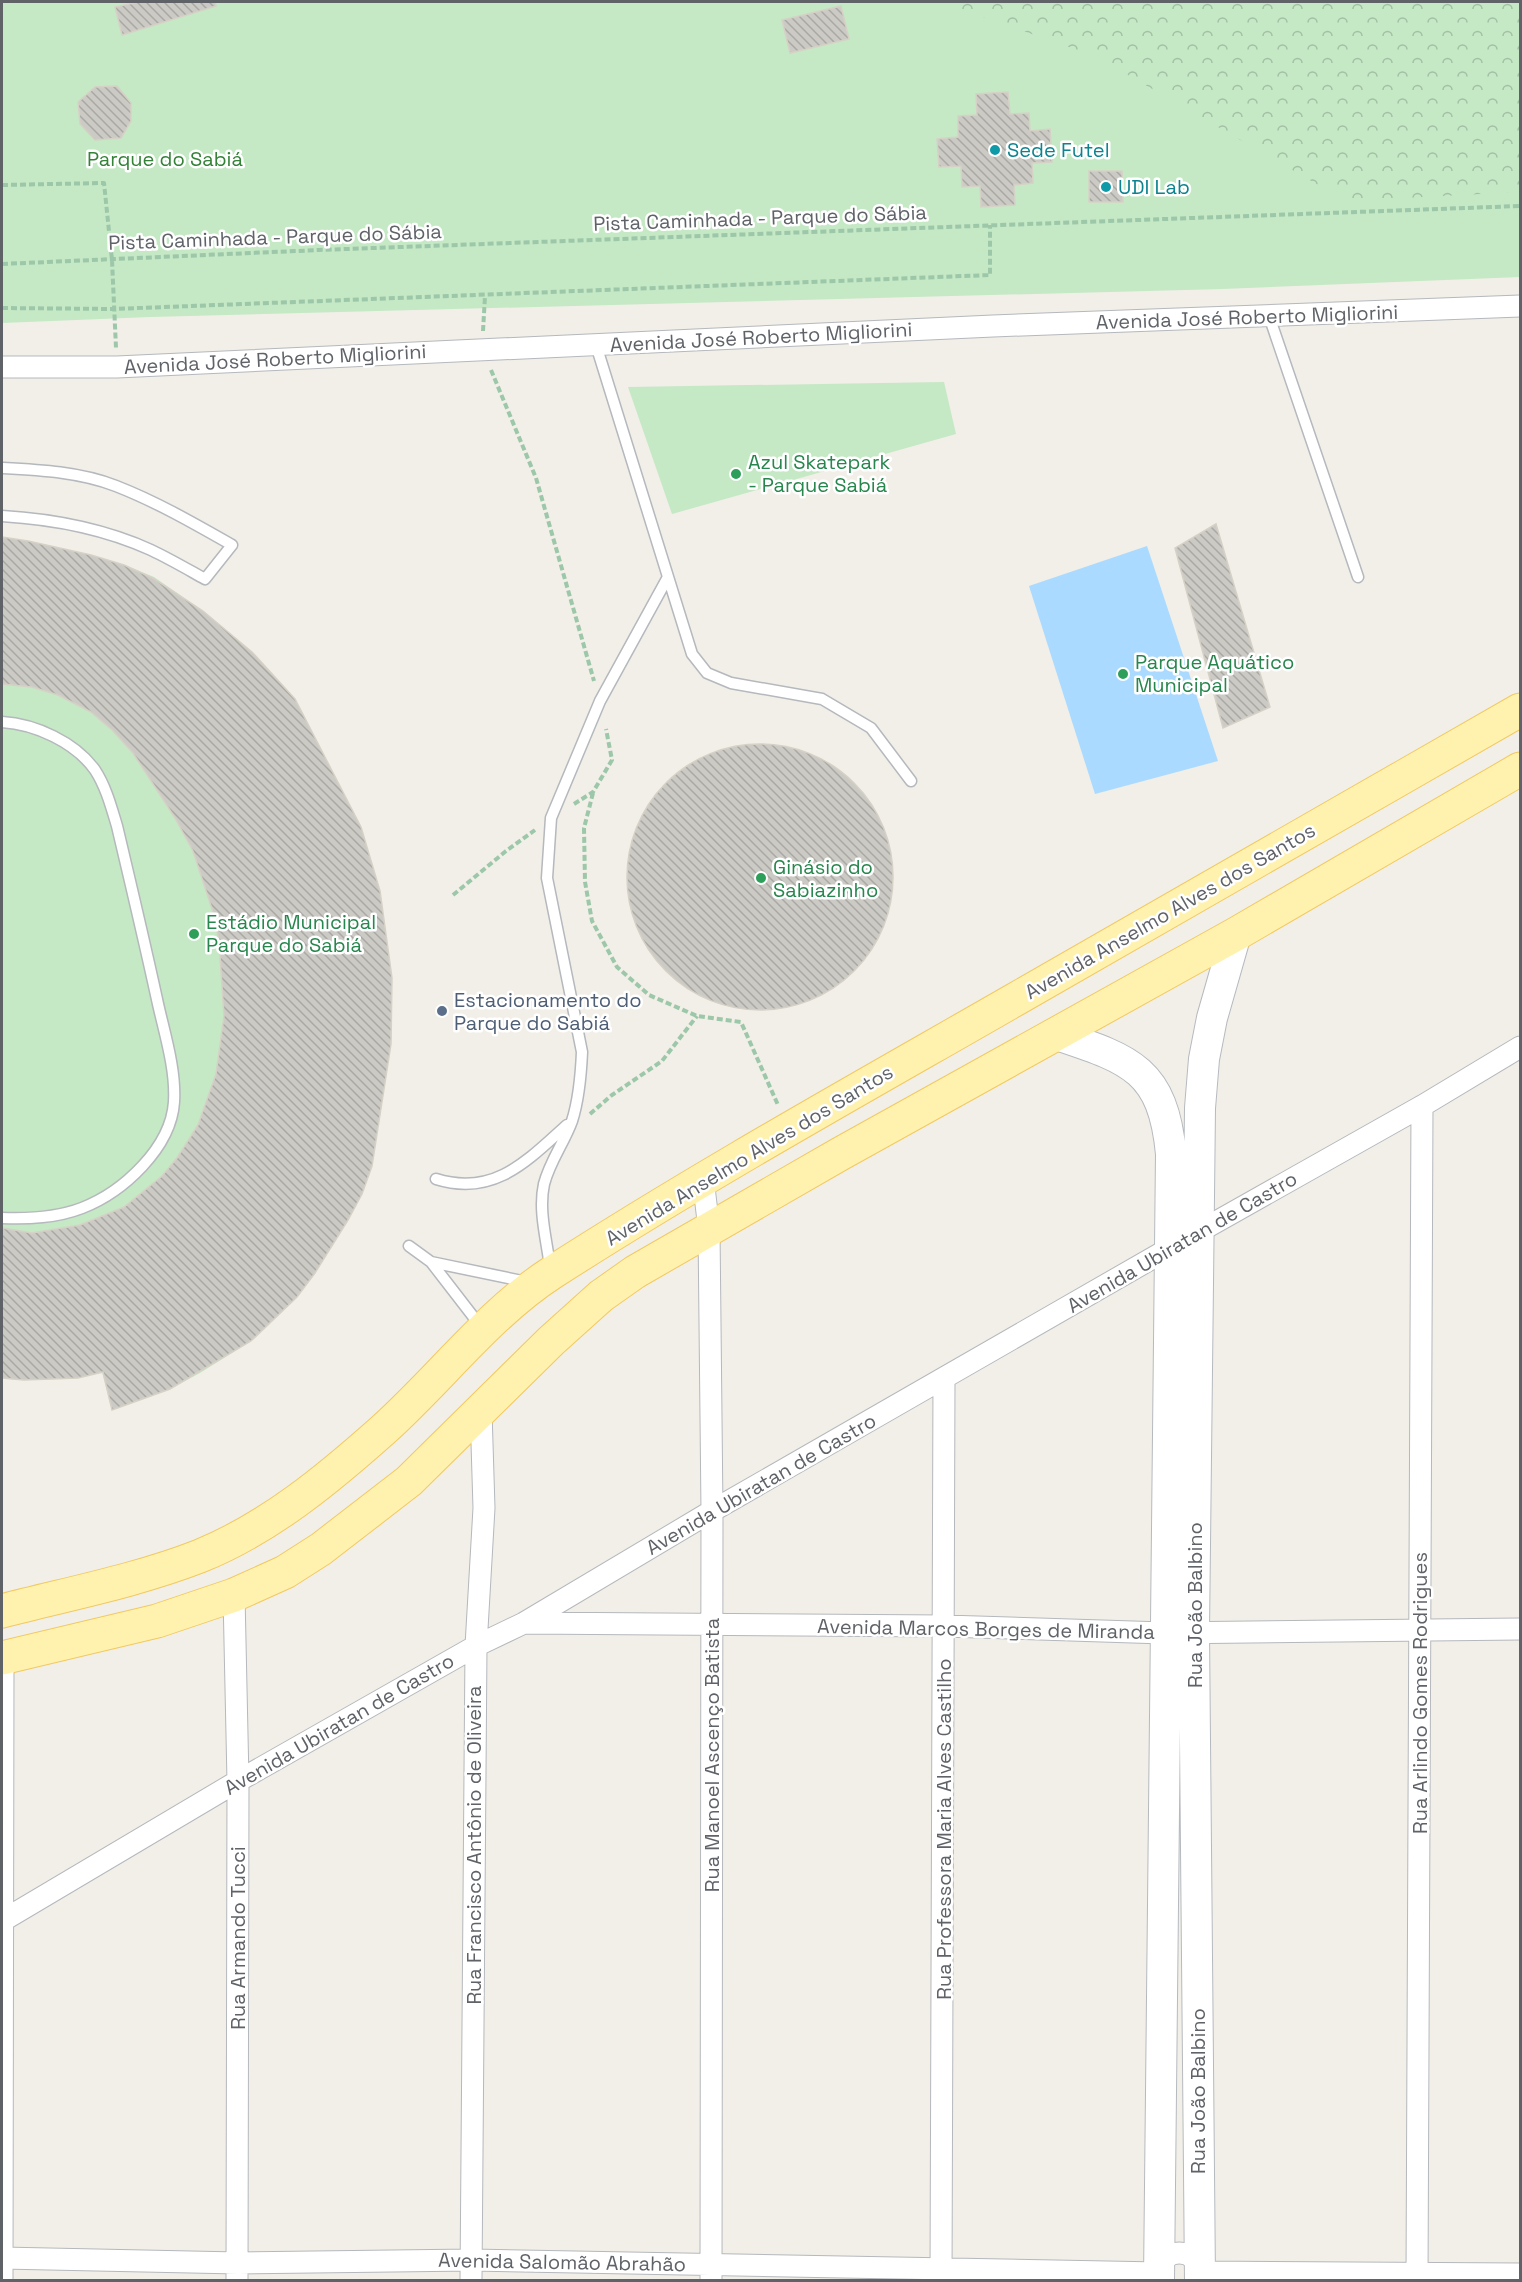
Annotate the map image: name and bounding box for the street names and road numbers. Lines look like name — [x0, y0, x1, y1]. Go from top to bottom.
street label: Pista Caminhada - Parque do Sábia — [593, 199, 927, 237]
street label: Pista Caminhada - Parque do Sábia — [108, 218, 442, 256]
street label: Avenida José Roberto Migliorini — [1095, 299, 1399, 335]
street label: Avenida José Roberto Migliorini — [609, 316, 913, 358]
street label: Avenida José Roberto Migliorini — [123, 338, 427, 380]
street label: Avenida Anselmo Alves dos Santos — [1020, 817, 1320, 1005]
street label: Avenida Anselmo Alves dos Santos — [600, 1059, 898, 1251]
street label: Avenida Ubiratan de Castro — [1062, 1165, 1302, 1319]
street label: Avenida Ubiratan de Castro — [641, 1407, 881, 1561]
street label: Rua João Balbino — [1182, 1522, 1208, 1688]
street label: Rua Arlindo Gomes Rodrigues — [1407, 1552, 1433, 1834]
street label: Avenida Marcos Borges de Miranda — [817, 1613, 1155, 1645]
street label: Rua Manoel Ascenço Batista — [699, 1618, 725, 1892]
street label: Avenida Ubiratan de Castro — [219, 1647, 459, 1801]
street label: Rua Professora Maria Alves Castilho — [931, 1658, 957, 2000]
street label: Rua Francisco Antônio de Oliveira — [461, 1685, 487, 2005]
street label: Rua Armando Tucci — [225, 1846, 251, 2030]
street label: Rua João Balbino — [1185, 2008, 1211, 2174]
street label: Avenida Salomão Abrahão — [438, 2247, 686, 2277]

